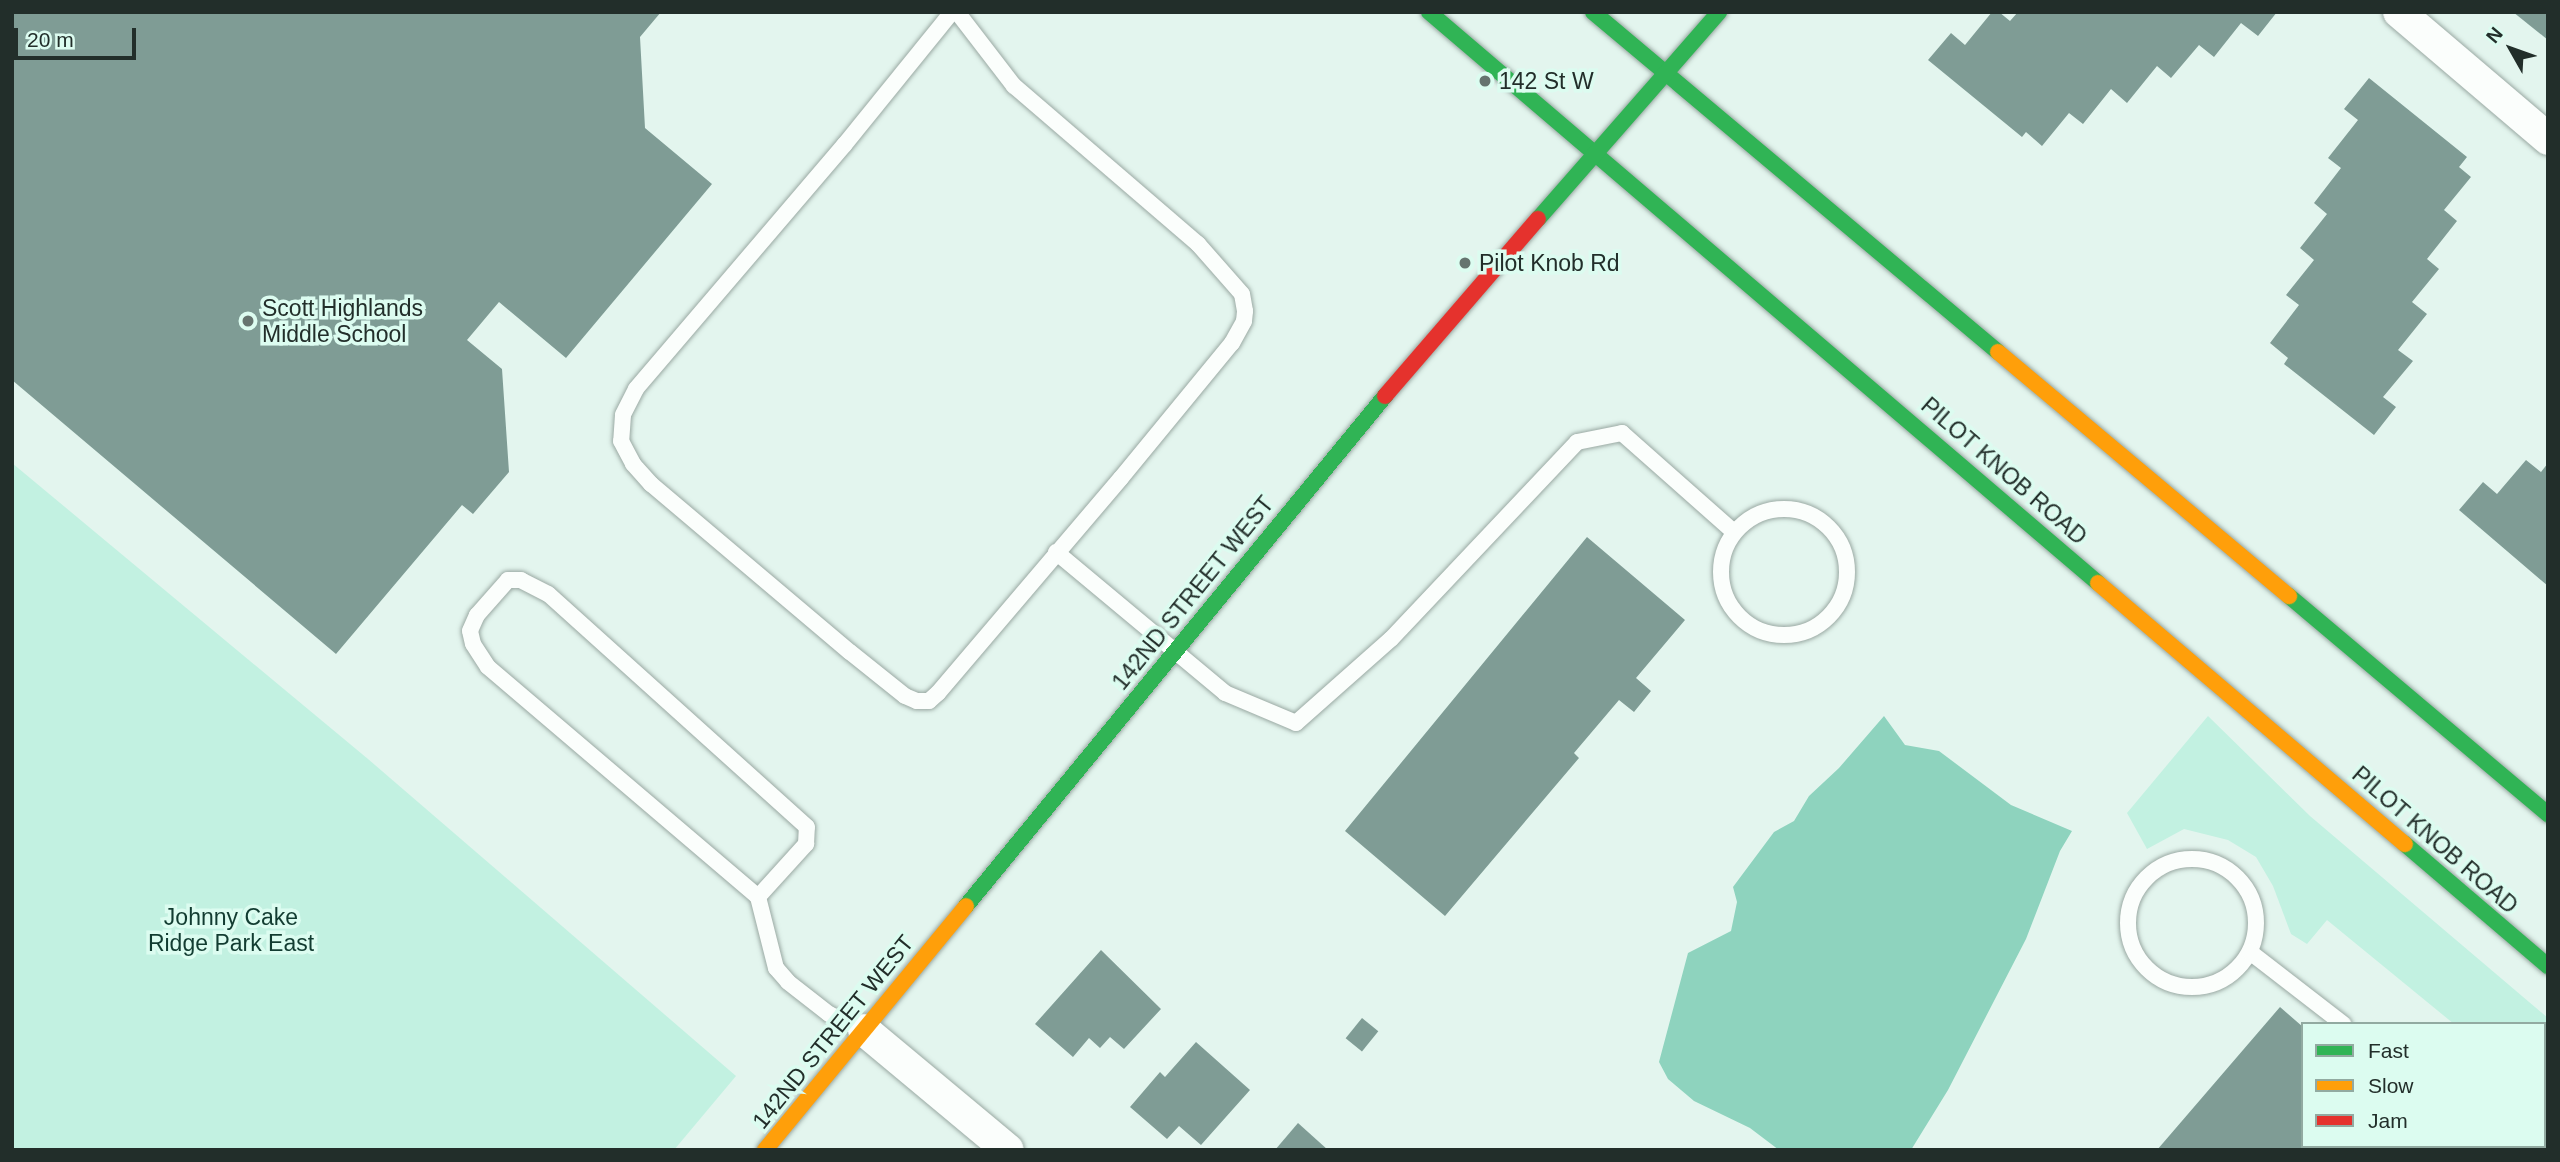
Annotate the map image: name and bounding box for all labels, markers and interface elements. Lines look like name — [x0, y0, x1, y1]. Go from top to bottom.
scale bar — [18, 14, 140, 58]
north arrow — [2476, 14, 2546, 84]
text: N — [2482, 23, 2507, 47]
text: 20 m — [27, 28, 74, 51]
place label: 142 St W — [1499, 67, 1594, 95]
marker: 142 St W — [1477, 73, 1493, 89]
place label: Pilot Knob Rd — [1479, 249, 1620, 277]
marker: Pilot Knob Rd — [1457, 255, 1473, 271]
place label: Scott Highlands Middle School — [262, 294, 423, 348]
marker: Scott Highlands Middle School — [240, 313, 256, 329]
street label: PILOT KNOB ROAD — [1915, 391, 2093, 551]
street label: 142ND STREET WEST — [1106, 490, 1280, 696]
street label: PILOT KNOB ROAD — [2346, 760, 2524, 920]
park label: Johnny Cake Ridge Park East — [148, 903, 314, 957]
street label: 142ND STREET WEST — [746, 929, 920, 1135]
legend — [2301, 1022, 2546, 1148]
text: Fast — [2368, 1039, 2409, 1062]
text: Slow — [2368, 1074, 2414, 1097]
text: Jam — [2368, 1109, 2408, 1132]

